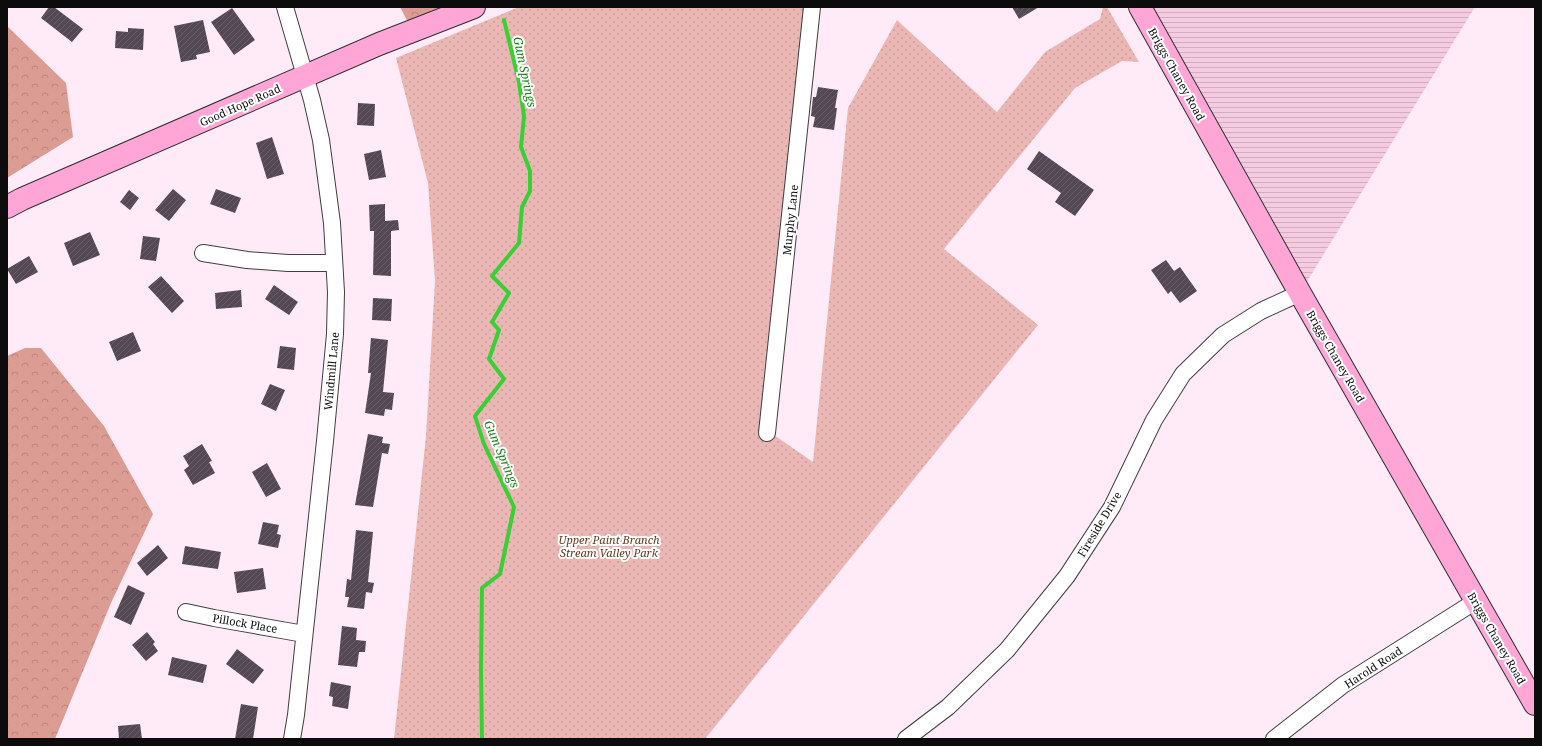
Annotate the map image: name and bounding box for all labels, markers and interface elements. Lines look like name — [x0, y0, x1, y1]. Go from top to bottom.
street label: Briggs Chaney Road — [1145, 25, 1209, 123]
water label: Gum Springs — [509, 35, 541, 109]
street label: Good Hope Road — [197, 80, 283, 130]
street label: Murphy Lane — [779, 184, 801, 256]
street label: Briggs Chaney Road — [1303, 307, 1369, 405]
street label: Windmill Lane — [320, 331, 342, 411]
water label: Gum Springs — [480, 418, 524, 491]
street label: Fireside Drive — [1074, 488, 1125, 560]
park label: Upper Paint Branch Stream Valley Park — [558, 532, 660, 560]
street label: Briggs Chaney Road — [1464, 589, 1530, 687]
street label: Pillock Place — [211, 610, 279, 636]
street label: Harold Road — [1341, 643, 1405, 691]

